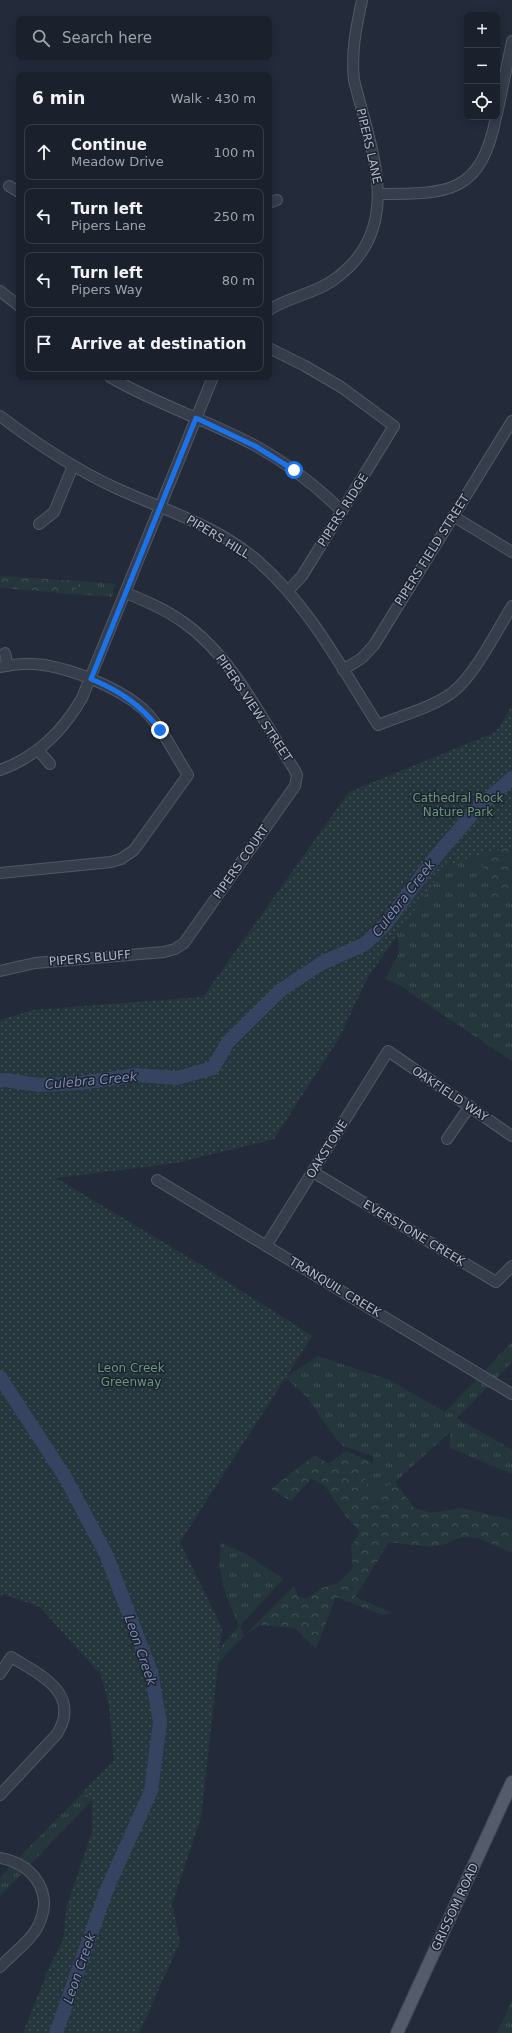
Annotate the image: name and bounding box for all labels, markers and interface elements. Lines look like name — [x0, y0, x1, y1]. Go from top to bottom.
map controls — [464, 12, 500, 120]
button: + — [464, 12, 500, 48]
search box — [16, 16, 272, 60]
icon: search — [30, 27, 52, 49]
text: Search here — [62, 29, 152, 47]
button: − — [464, 48, 500, 84]
button: locate — [464, 84, 500, 120]
text: 6 min — [32, 88, 85, 108]
text: Walk · 430 m — [171, 91, 256, 106]
street label: PIPERS LANE — [354, 107, 384, 185]
text: Continue — [71, 136, 147, 154]
icon: ahead — [33, 141, 55, 163]
text: 100 m — [213, 145, 255, 160]
text: Meadow Drive — [71, 154, 164, 169]
text: Turn left — [71, 200, 143, 218]
icon: left — [33, 205, 55, 227]
text: 250 m — [213, 209, 255, 224]
text: Pipers Lane — [71, 218, 146, 233]
text: Turn left — [71, 264, 143, 282]
icon: left — [33, 269, 55, 291]
text: 80 m — [222, 273, 255, 288]
text: Pipers Way — [71, 282, 142, 297]
icon: arrive — [33, 333, 55, 355]
text: Arrive at destination — [71, 335, 246, 353]
route start — [285, 461, 303, 479]
street label: PIPERS RIDGE — [315, 471, 371, 549]
street label: PIPERS FIELD STREET — [392, 491, 472, 608]
street label: PIPERS HILL — [184, 513, 252, 562]
street label: PIPERS VIEW STREET — [213, 652, 295, 765]
route end — [151, 721, 169, 739]
park label: Cathedral Rock Nature Park — [412, 791, 504, 819]
street label: PIPERS COURT — [210, 822, 272, 902]
water label: Culebra Creek — [369, 857, 438, 939]
street label: PIPERS BLUFF — [48, 947, 132, 969]
street label: OAKFIELD WAY — [409, 1063, 491, 1125]
water label: Culebra Creek — [44, 1069, 138, 1092]
street label: OAKSTONE — [304, 1117, 350, 1181]
street label: EVERSTONE CREEK — [361, 1197, 468, 1270]
street label: TRANQUIL CREEK — [286, 1254, 384, 1320]
park label: Leon Creek Greenway — [97, 1361, 165, 1389]
water label: Leon Creek — [121, 1613, 160, 1688]
street label: GRISSOM ROAD — [429, 1861, 481, 1953]
water label: Leon Creek — [60, 1931, 99, 2005]

